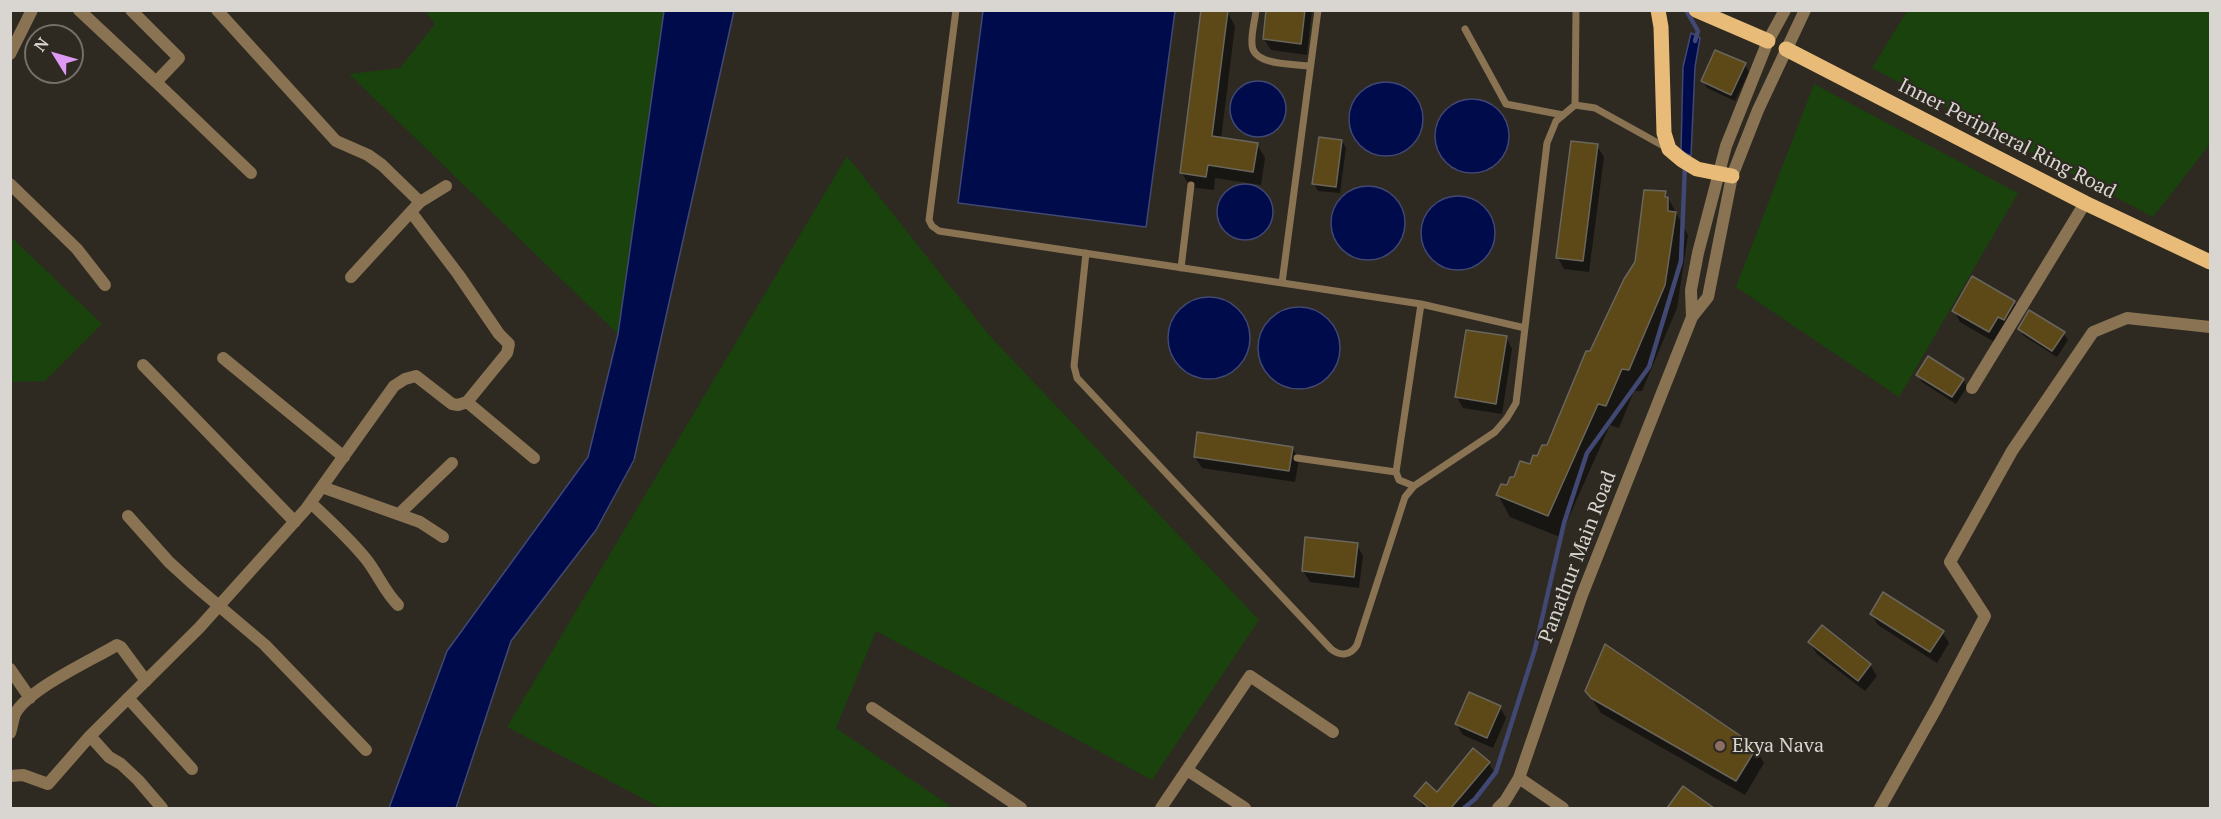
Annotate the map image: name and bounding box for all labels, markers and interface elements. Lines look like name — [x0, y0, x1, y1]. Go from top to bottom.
north arrow — [24, 24, 84, 84]
text: N — [29, 33, 54, 56]
street label: Inner Peripheral Ring Road — [1894, 74, 2120, 204]
street label: Panathur Main Road — [1534, 468, 1622, 646]
place label: Ekya Nava — [1732, 734, 1824, 758]
marker: Ekya Nava — [1713, 739, 1727, 753]

